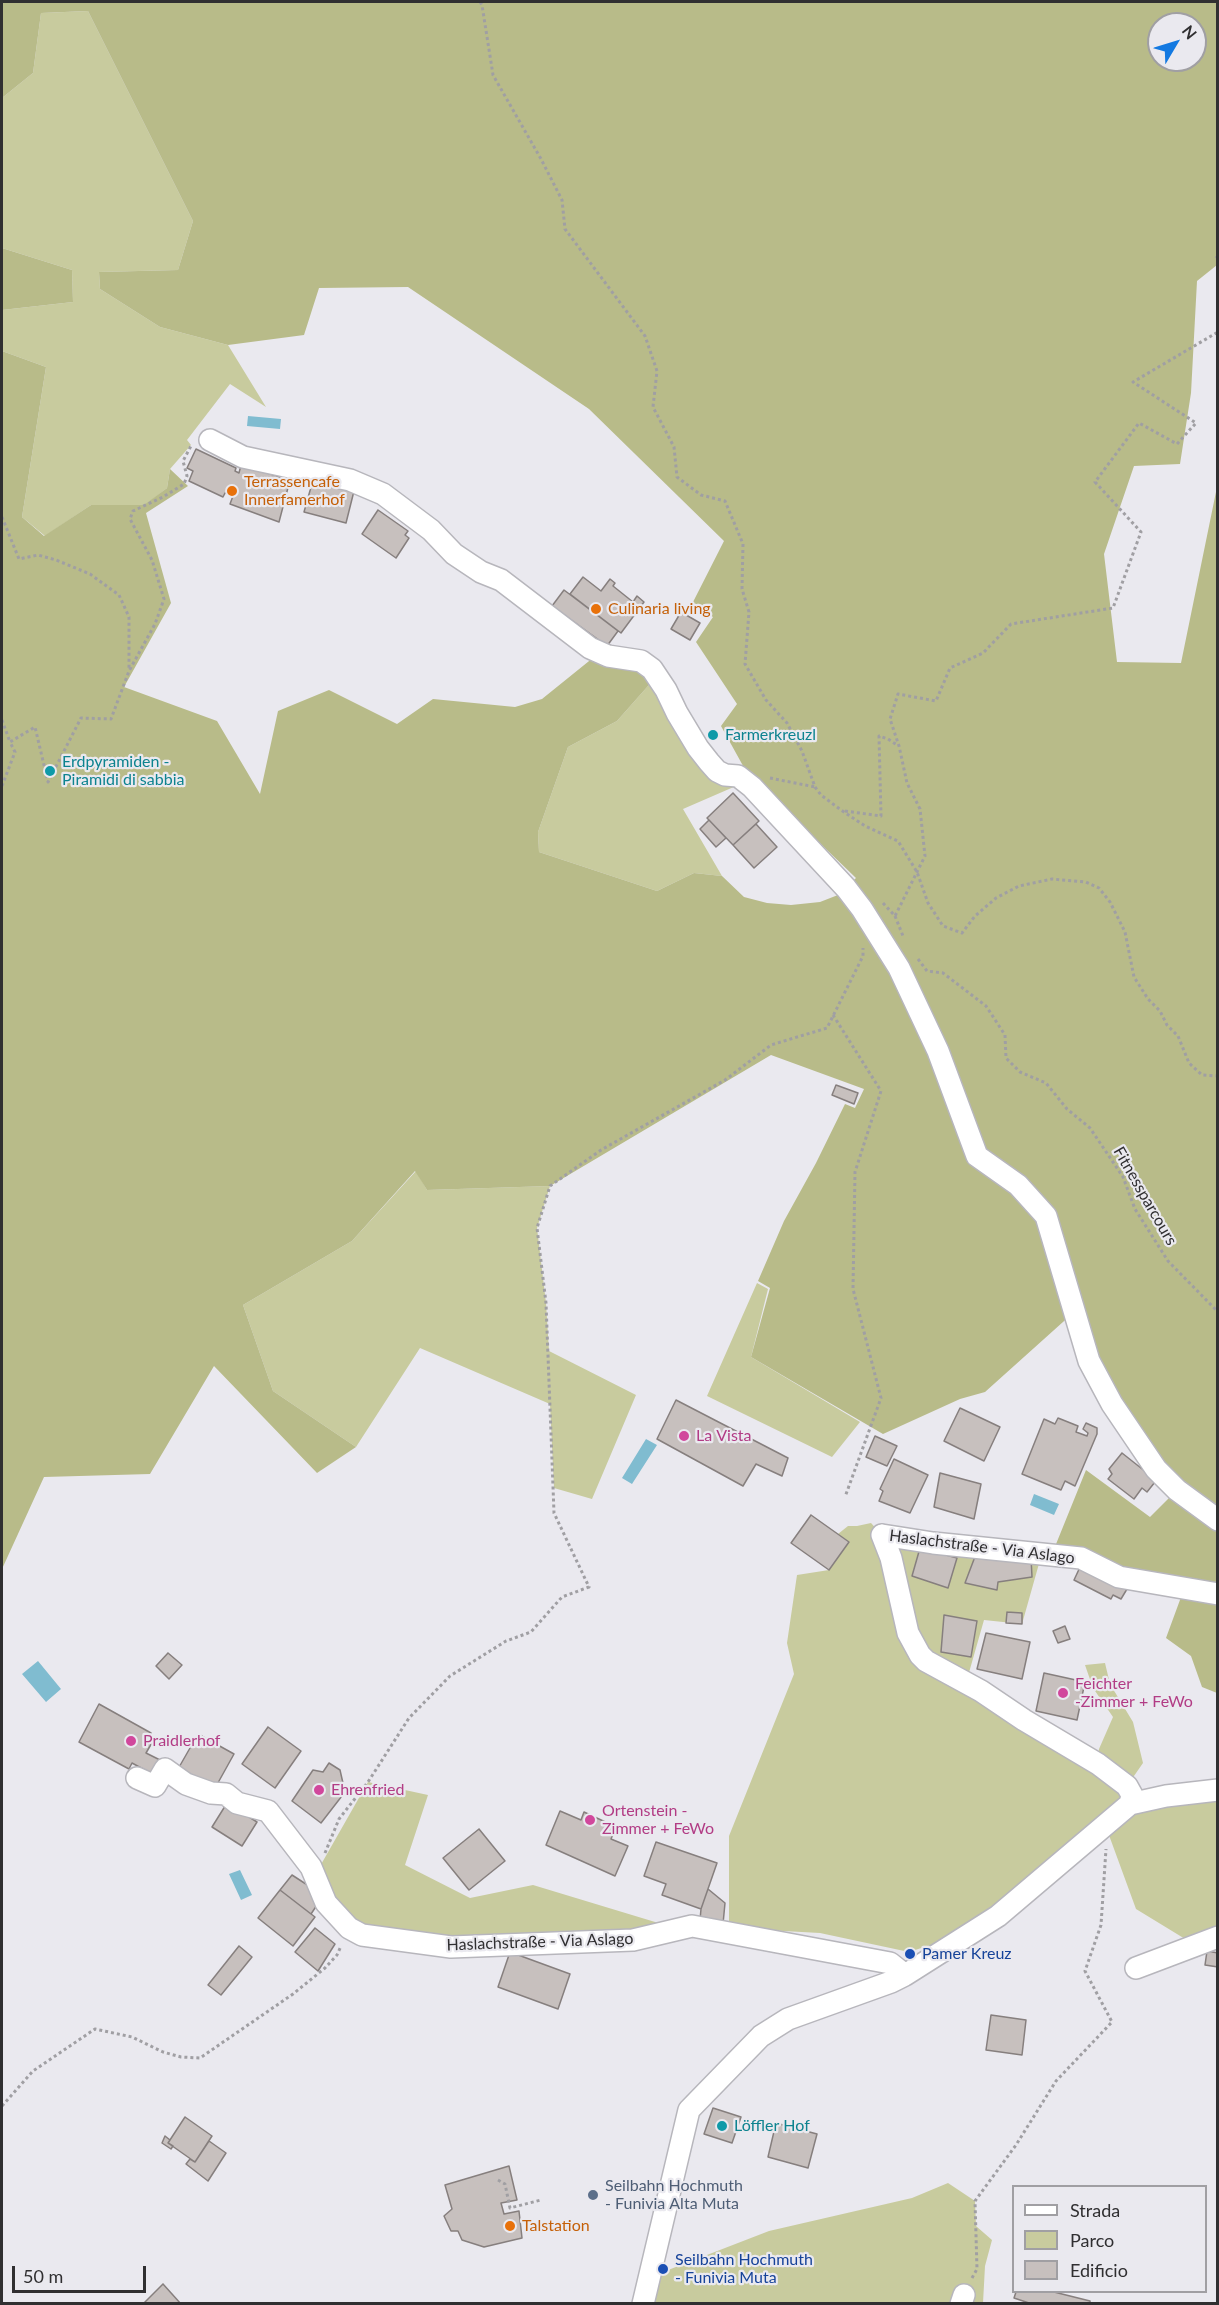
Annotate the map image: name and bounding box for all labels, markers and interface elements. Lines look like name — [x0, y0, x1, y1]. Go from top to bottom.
north arrow — [1147, 12, 1207, 72]
text: N — [1179, 21, 1201, 43]
place label: Terrassencafe Innerfamerhof — [244, 472, 345, 510]
marker: Terrassencafe Innerfamerhof — [225, 484, 239, 498]
place label: Culinaria living — [608, 599, 711, 619]
marker: Culinaria living — [589, 602, 603, 616]
place label: Farmerkreuzl — [725, 725, 816, 745]
marker: Farmerkreuzl — [706, 728, 720, 742]
place label: Erdpyramiden - Piramidi di sabbia — [62, 752, 184, 790]
marker: Erdpyramiden - Piramidi di sabbia — [43, 764, 57, 778]
street label: Fitnessparcours — [1109, 1143, 1181, 1249]
place label: La Vista — [696, 1426, 752, 1446]
marker: La Vista — [677, 1429, 691, 1443]
street label: Haslachstraße - Via Aslago — [888, 1526, 1076, 1568]
place label: Feichter -Zimmer + FeWo — [1075, 1674, 1193, 1712]
marker: Feichter -Zimmer + FeWo — [1056, 1686, 1070, 1700]
place label: Praidlerhof — [143, 1731, 220, 1751]
marker: Praidlerhof — [124, 1734, 138, 1748]
place label: Ehrenfried — [331, 1780, 405, 1800]
marker: Ehrenfried — [312, 1783, 326, 1797]
place label: Ortenstein - Zimmer + FeWo — [602, 1801, 714, 1839]
marker: Ortenstein - Zimmer + FeWo — [583, 1813, 597, 1827]
street label: Haslachstraße - Via Aslago — [446, 1929, 634, 1955]
place label: Pamer Kreuz — [922, 1944, 1012, 1964]
marker: Pamer Kreuz — [903, 1947, 917, 1961]
place label: Löffler Hof — [734, 2116, 810, 2136]
marker: Löffler Hof — [715, 2119, 729, 2133]
place label: Seilbahn Hochmuth - Funivia Alta Muta — [605, 2176, 743, 2214]
legend — [1012, 2185, 1207, 2293]
marker: Seilbahn Hochmuth - Funivia Alta Muta — [586, 2188, 600, 2202]
text: Strada — [1070, 2199, 1120, 2221]
place label: Talstation — [522, 2216, 590, 2236]
marker: Talstation — [503, 2219, 517, 2233]
text: Parco — [1070, 2229, 1114, 2251]
place label: Seilbahn Hochmuth - Funivia Muta — [675, 2250, 813, 2288]
scale bar — [15, 2254, 148, 2292]
text: Edificio — [1070, 2259, 1128, 2281]
marker: Seilbahn Hochmuth - Funivia Muta — [656, 2262, 670, 2276]
text: 50 m — [23, 2265, 63, 2287]

